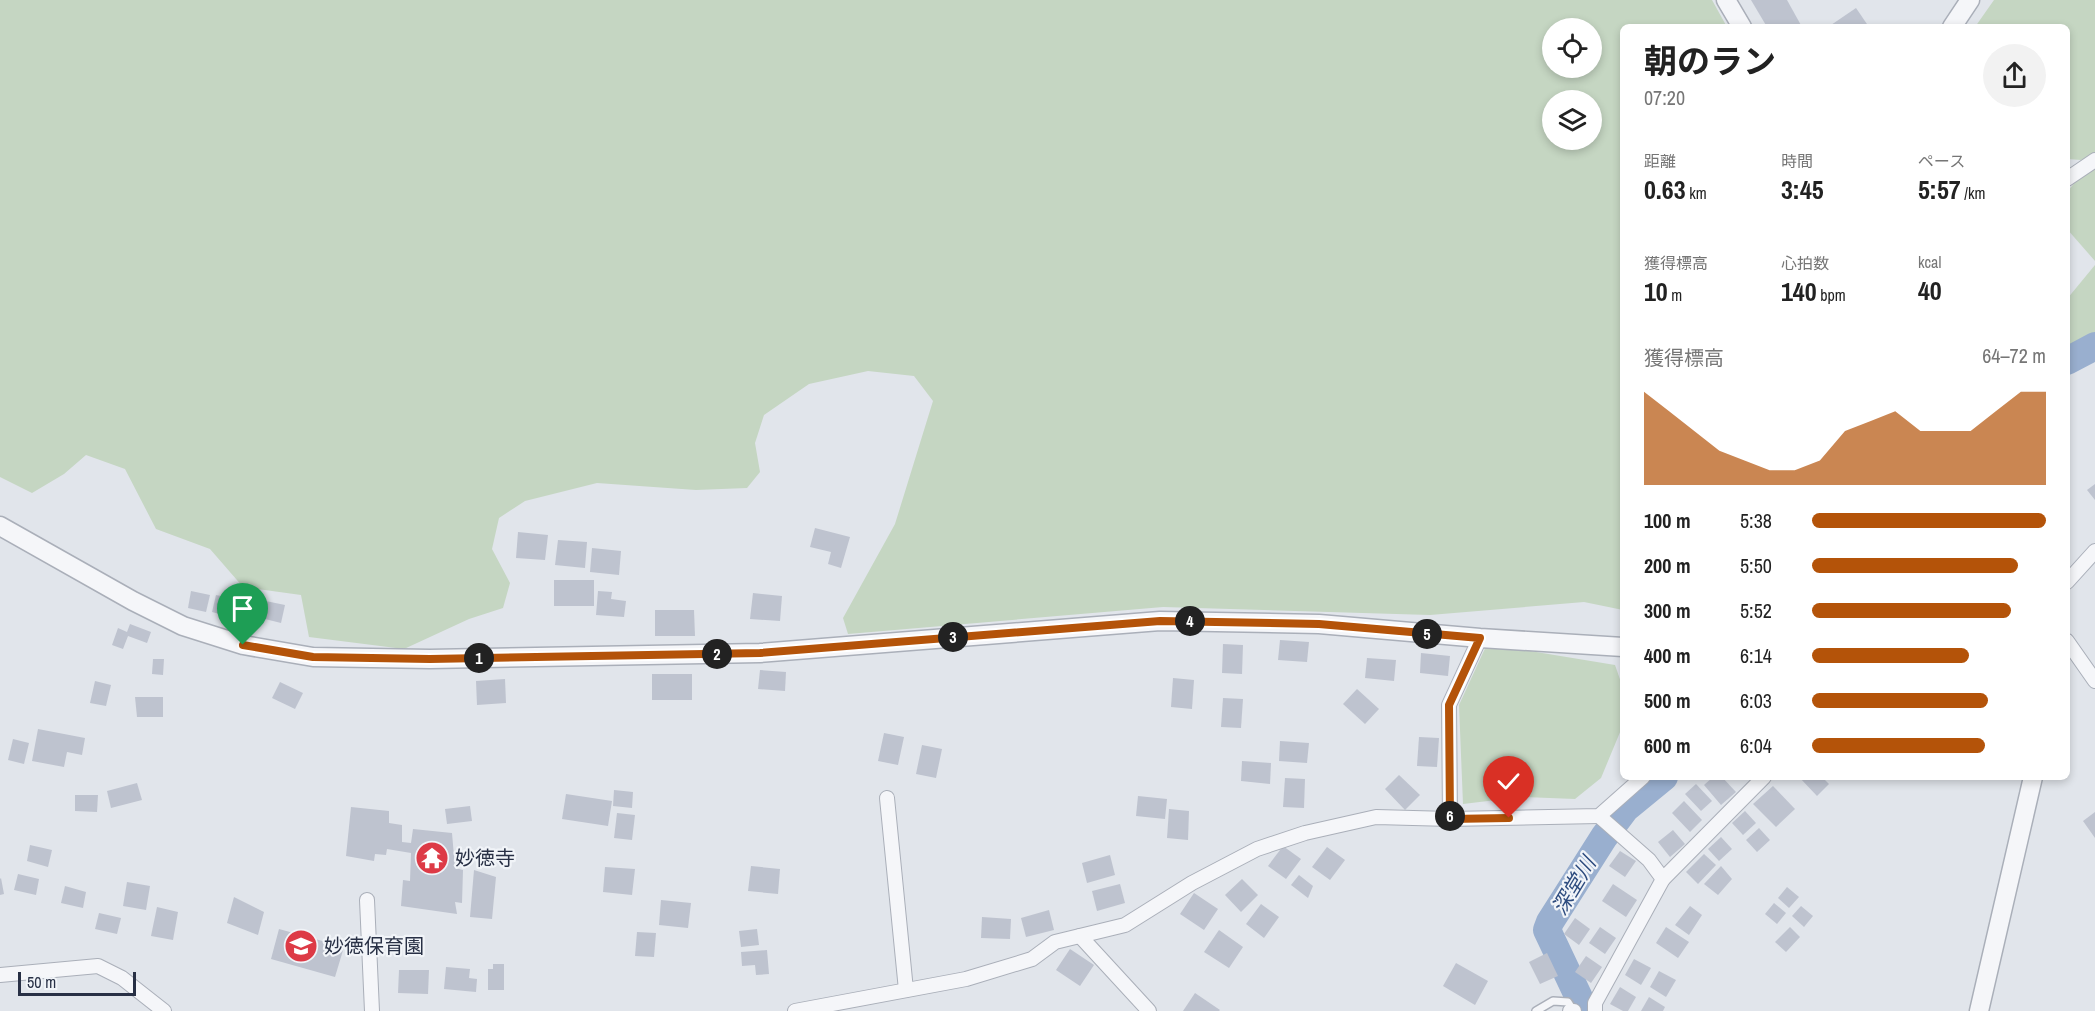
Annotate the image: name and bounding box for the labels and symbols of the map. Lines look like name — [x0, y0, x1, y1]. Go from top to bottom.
pin — [217, 583, 268, 645]
pin: 4 — [1175, 606, 1205, 636]
pin: 5 — [1412, 619, 1442, 649]
pin: 3 — [938, 622, 968, 652]
pin: 2 — [702, 639, 732, 669]
pin: 1 — [464, 643, 494, 673]
pin — [1483, 756, 1534, 818]
pin: 6 — [1435, 801, 1465, 831]
temple icon: 妙徳寺 — [414, 840, 450, 876]
place label: 妙徳寺 — [455, 844, 515, 871]
water label: 深堂川 — [1545, 850, 1603, 920]
school or university icon: 妙徳保育園 — [283, 928, 319, 964]
place label: 妙徳保育園 — [324, 932, 424, 959]
scale bar — [18, 969, 136, 996]

